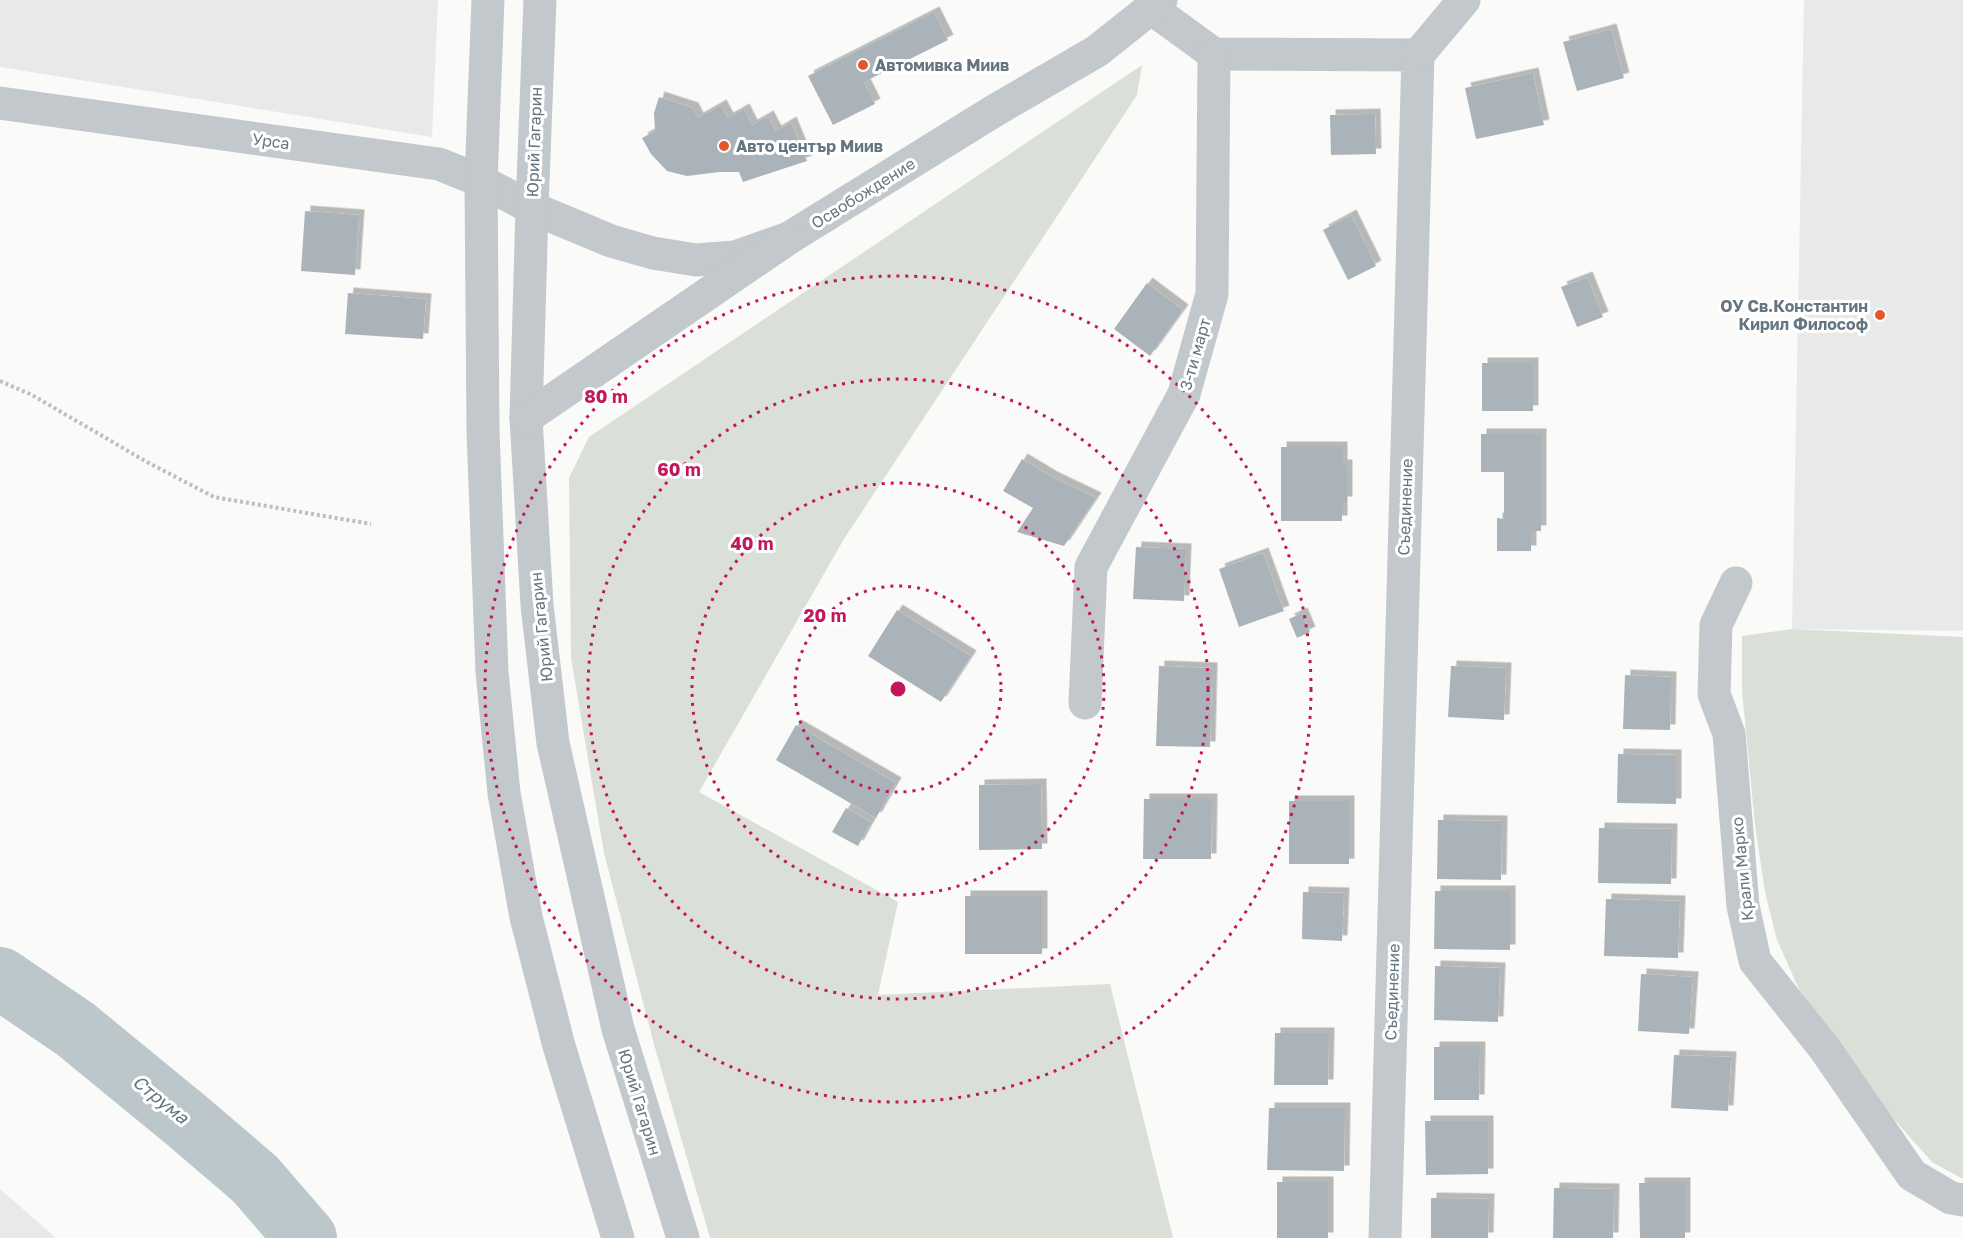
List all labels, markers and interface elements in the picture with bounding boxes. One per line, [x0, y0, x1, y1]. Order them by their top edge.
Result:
place label: Автомивка Миив [875, 55, 1009, 75]
marker: Автомивка Миив [856, 58, 870, 72]
street label: Юрий Гагарин [522, 86, 546, 198]
street label: Урса [251, 128, 291, 154]
place label: Авто център Миив [736, 136, 883, 156]
marker: Авто център Миив [717, 139, 731, 153]
street label: Освобождение [807, 153, 919, 233]
place label: ОУ Св.Константин Кирил Философ [1720, 296, 1868, 334]
marker: ОУ Св.Константин Кирил Философ [1873, 308, 1887, 322]
street label: 3-ти март [1175, 316, 1215, 392]
text: 80 m [584, 385, 628, 407]
text: 60 m [657, 458, 701, 480]
street label: Съединение [1393, 458, 1417, 556]
text: 40 m [730, 532, 774, 554]
street label: Юрий Гагарин [525, 571, 557, 683]
text: 20 m [804, 604, 846, 626]
centre of rings [888, 679, 908, 699]
street label: Крали Марко [1727, 816, 1757, 922]
street label: Съединение [1380, 943, 1404, 1041]
street label: Юрий Гагарин [614, 1046, 666, 1158]
water label: Струма [129, 1070, 194, 1129]

